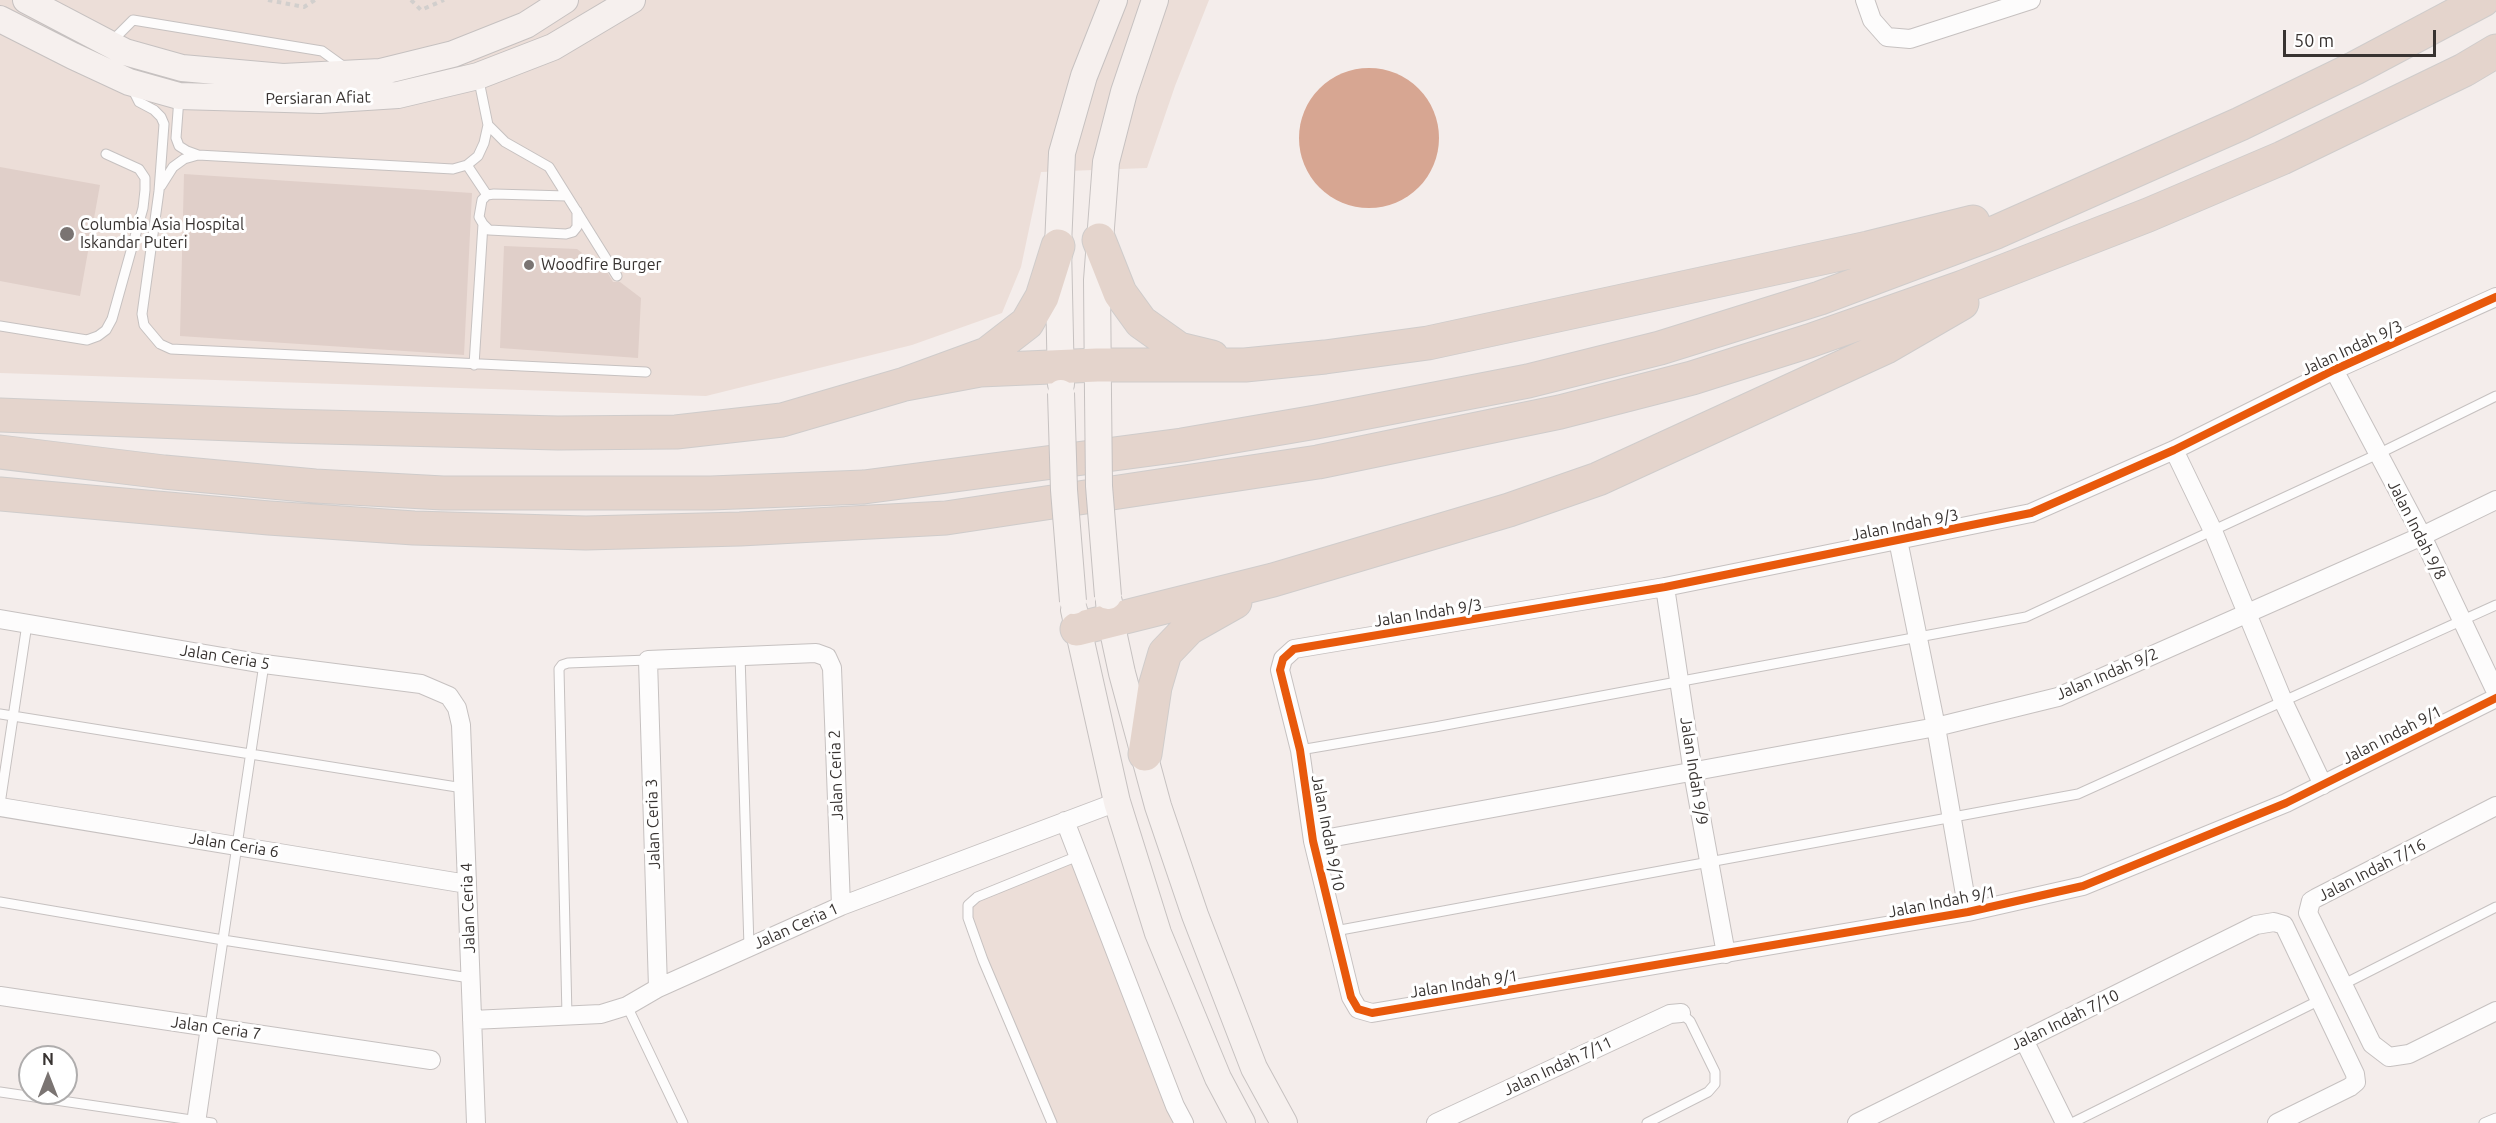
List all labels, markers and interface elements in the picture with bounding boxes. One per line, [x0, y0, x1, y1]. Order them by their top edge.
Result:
scale bar [2286, 18, 2439, 56]
text: 50 m [2294, 30, 2334, 50]
street label: Persiaran Afiat [265, 87, 371, 109]
place label: Columbia Asia Hospital Iskandar Puteri [80, 215, 244, 253]
marker: Columbia Asia Hospital Iskandar Puteri [58, 225, 76, 243]
place label: Woodfire Burger [541, 255, 662, 275]
marker: Woodfire Burger [522, 258, 536, 272]
street label: Jalan Indah 9/3 [2299, 316, 2405, 380]
street label: Jalan Indah 9/8 [2384, 477, 2450, 583]
street label: Jalan Indah 9/3 [1850, 505, 1960, 545]
street label: Jalan Indah 9/3 [1373, 595, 1483, 631]
street label: Jalan Ceria 5 [179, 640, 271, 674]
street label: Jalan Indah 9/2 [2053, 644, 2161, 704]
street label: Jalan Indah 9/1 [2339, 702, 2445, 768]
street label: Jalan Indah 9/9 [1676, 716, 1712, 826]
street label: Jalan Ceria 2 [825, 729, 847, 821]
street label: Jalan Indah 9/10 [1307, 773, 1349, 893]
street label: Jalan Ceria 3 [642, 778, 664, 870]
street label: Jalan Ceria 6 [188, 828, 280, 862]
street label: Jalan Indah 7/16 [2315, 835, 2429, 905]
street label: Jalan Ceria 4 [457, 862, 479, 954]
street label: Jalan Indah 9/1 [1887, 882, 1997, 922]
street label: Jalan Ceria 1 [751, 899, 841, 953]
street label: Jalan Indah 9/1 [1409, 966, 1519, 1002]
street label: Jalan Indah 7/10 [2008, 986, 2122, 1054]
street label: Jalan Ceria 7 [170, 1012, 262, 1044]
street label: Jalan Indah 7/11 [1501, 1032, 1615, 1100]
north arrow [18, 1045, 78, 1105]
text: N [42, 1050, 54, 1068]

